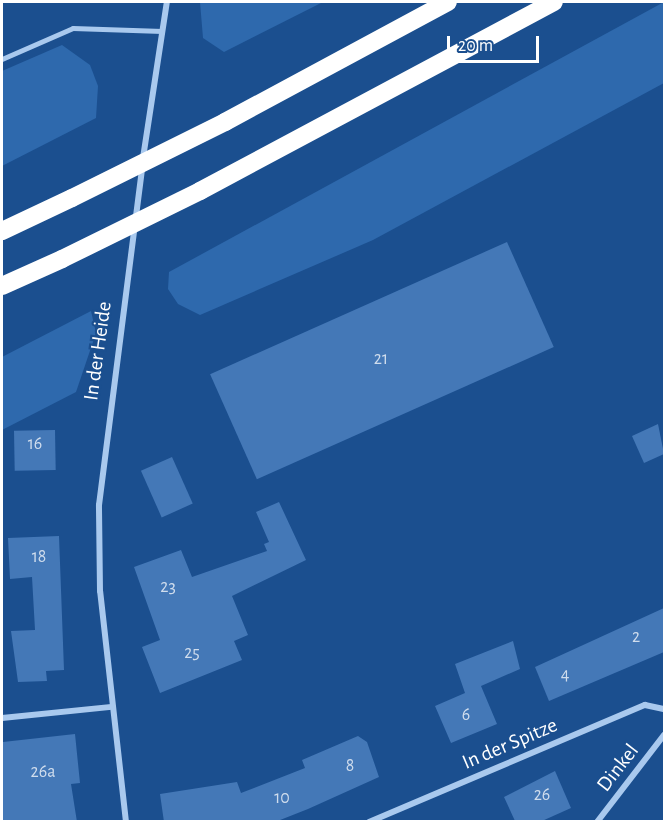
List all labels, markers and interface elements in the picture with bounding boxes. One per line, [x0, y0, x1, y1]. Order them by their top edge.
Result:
scale bar [450, 24, 542, 62]
text: 20 m [458, 37, 493, 55]
street label: In der Heide [79, 300, 117, 402]
house number: 21 [374, 348, 388, 370]
house number: 16 [28, 433, 42, 455]
house number: 18 [32, 546, 46, 568]
house number: 23 [160, 576, 176, 598]
house number: 2 [632, 626, 640, 648]
house number: 25 [184, 642, 200, 664]
house number: 4 [561, 664, 569, 686]
house number: 6 [462, 704, 470, 726]
street label: In der Spitze [459, 713, 561, 775]
street label: Dinkel [592, 739, 644, 797]
house number: 8 [346, 755, 354, 777]
house number: 26a [31, 761, 55, 783]
house number: 26 [534, 784, 550, 806]
house number: 10 [274, 787, 290, 809]

